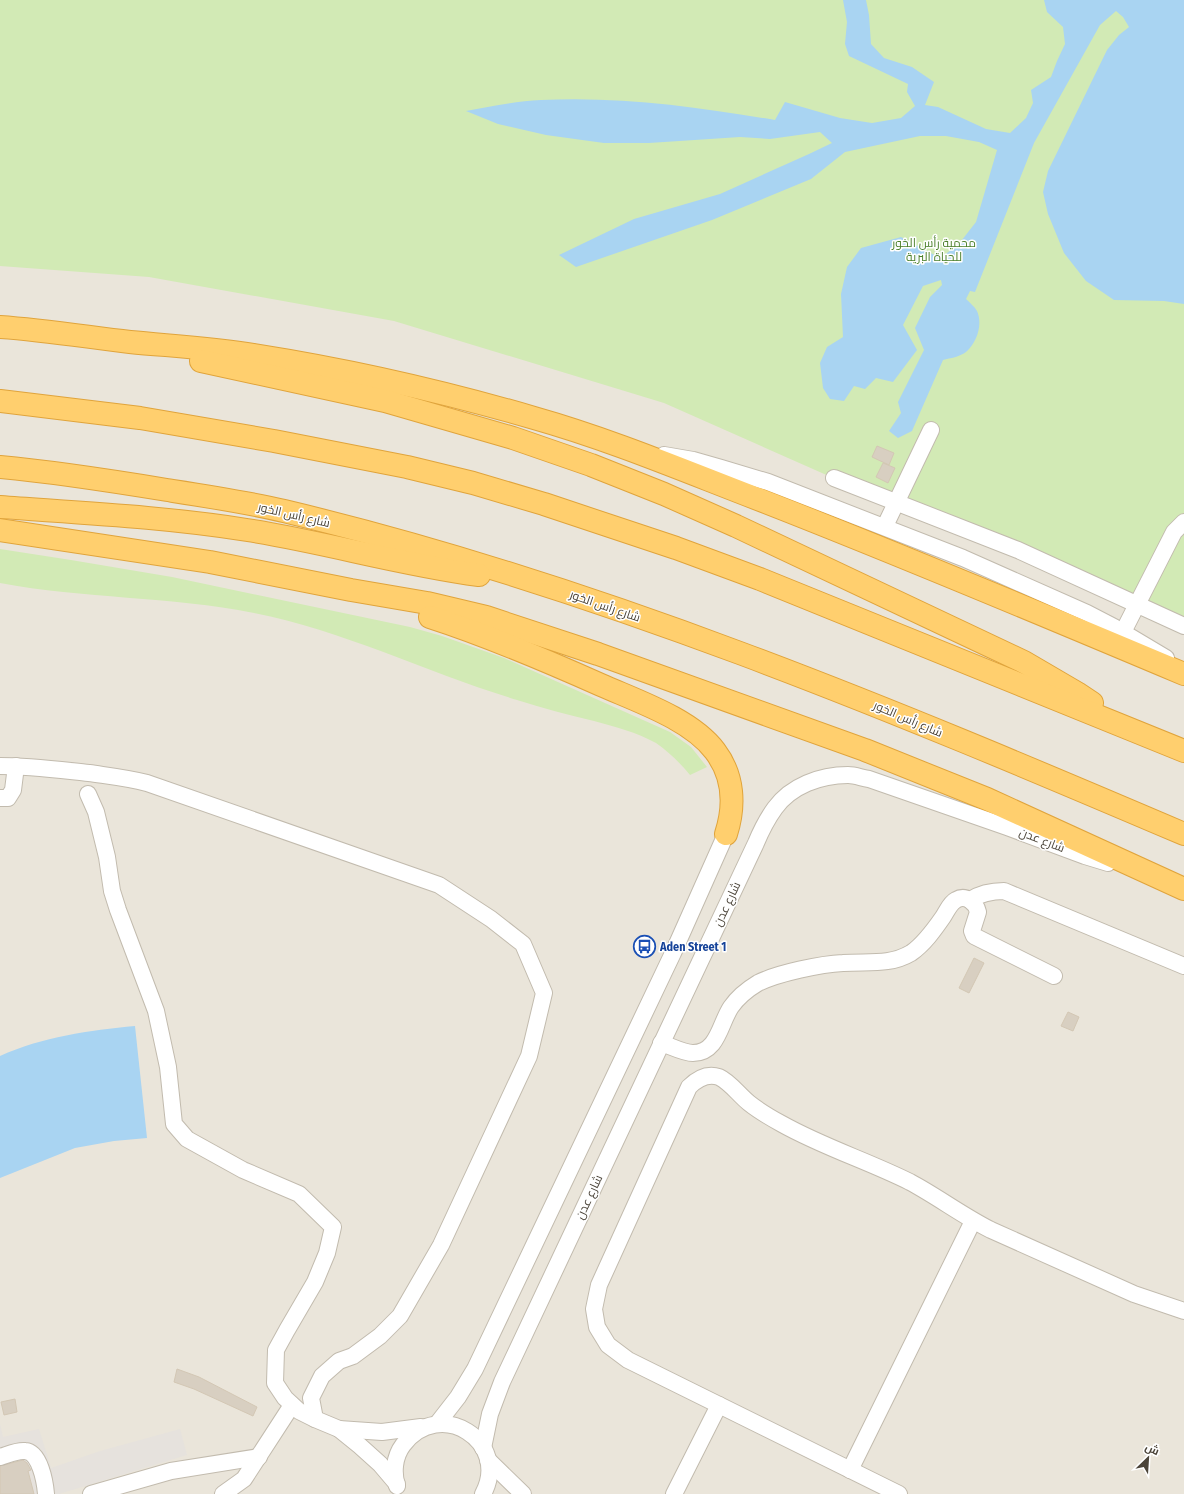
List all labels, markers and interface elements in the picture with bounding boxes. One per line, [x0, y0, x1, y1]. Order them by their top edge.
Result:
park label: محمية رأس الخور للحياة البرية [891, 235, 976, 264]
street label: شارع رأس الخور [255, 499, 332, 531]
street label: شارع رأس الخور [567, 586, 642, 626]
street label: شارع رأس الخور [870, 697, 945, 741]
street label: شارع عدن [1017, 825, 1067, 856]
street label: شارع عدن [711, 879, 744, 929]
bus stop icon: Aden Street 1 [632, 934, 658, 960]
place label: Aden Street 1 [659, 940, 726, 954]
street label: شارع عدن [573, 1172, 606, 1222]
north arrow [1128, 1438, 1168, 1478]
text: ش [1143, 1441, 1161, 1458]

